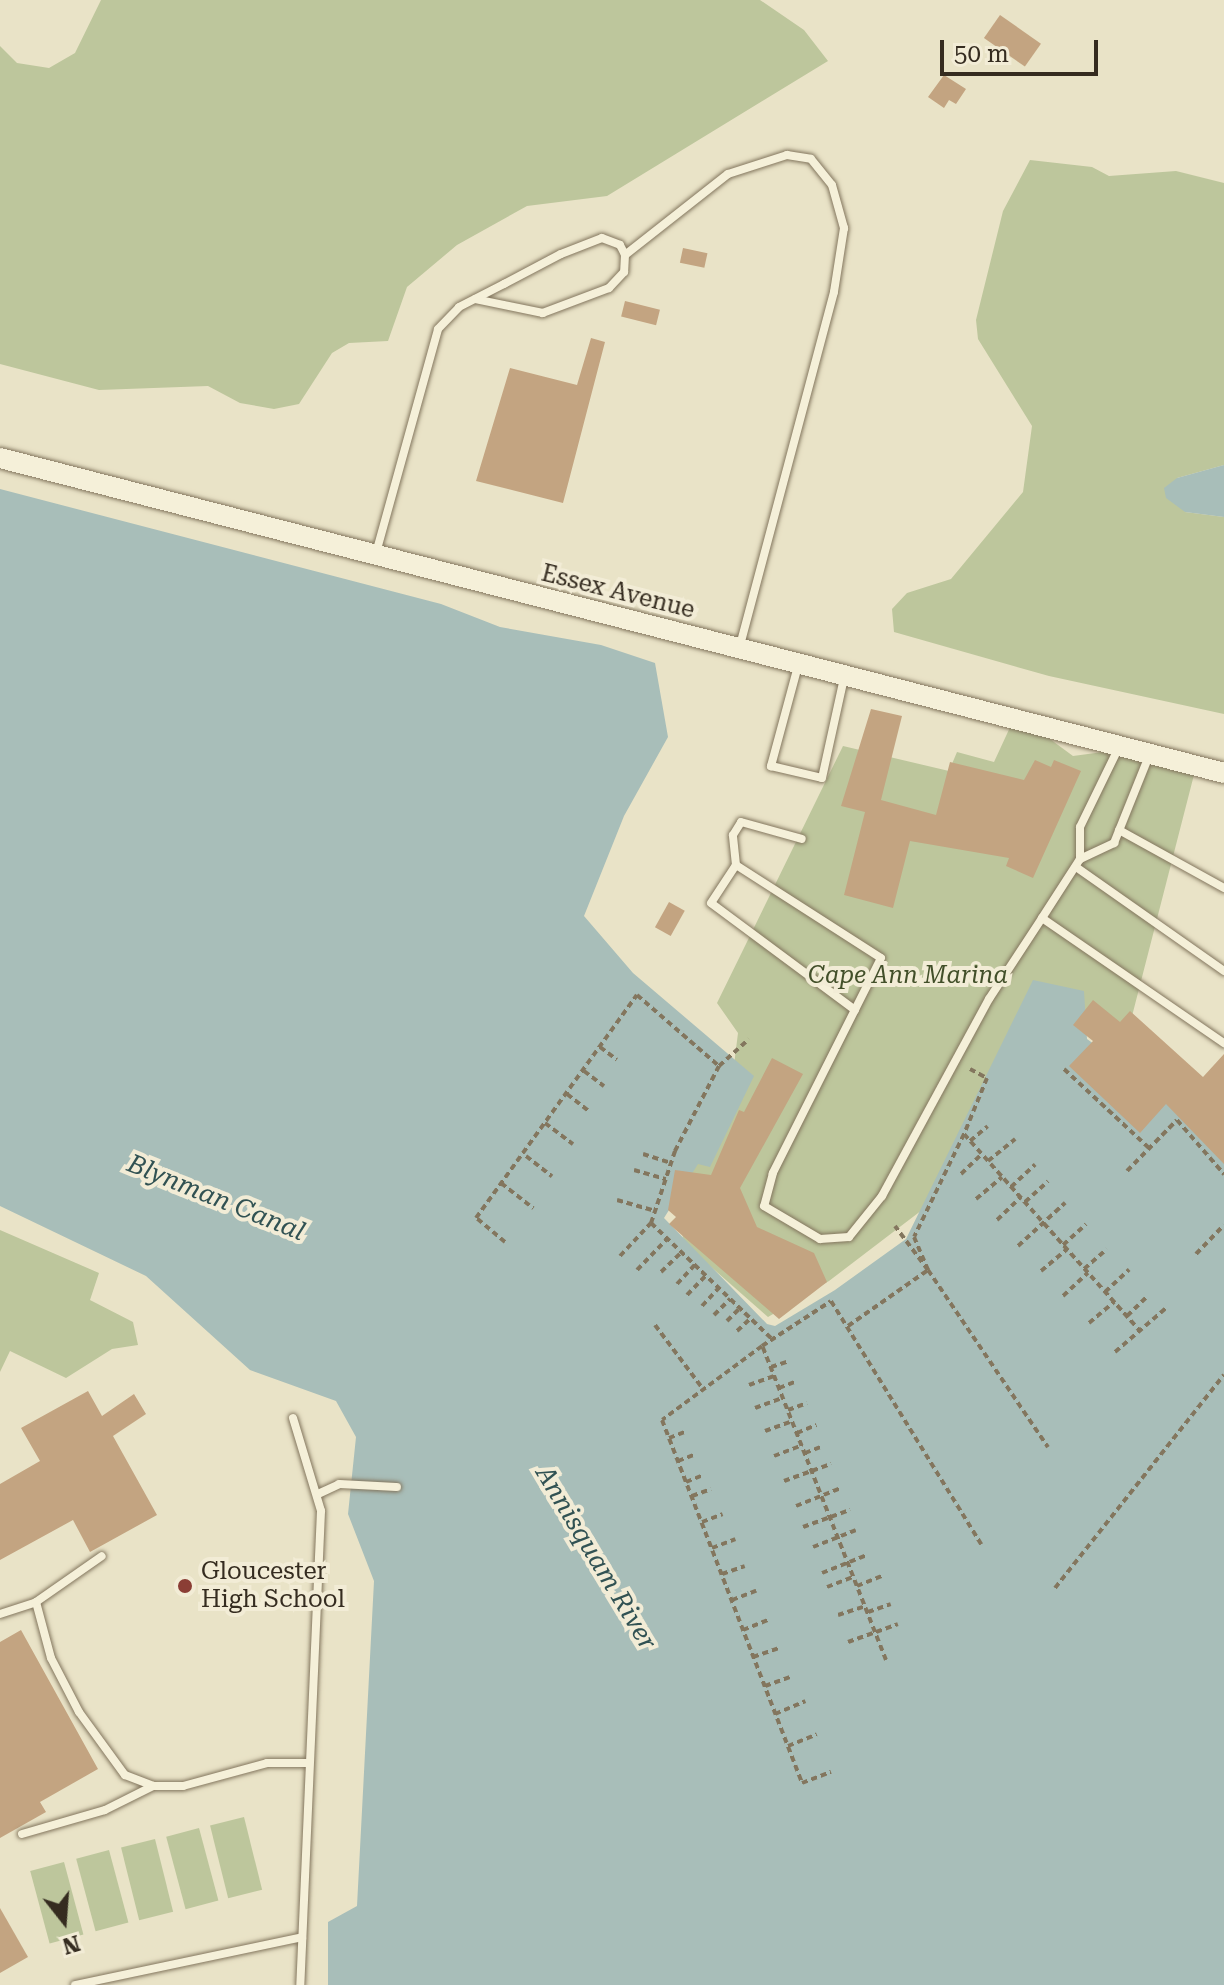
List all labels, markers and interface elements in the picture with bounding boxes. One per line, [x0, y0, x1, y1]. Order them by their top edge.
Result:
scale bar [944, 24, 1102, 74]
text: 50 m [954, 40, 1009, 68]
street label: Essex Avenue [538, 559, 698, 625]
park label: Cape Ann Marina [808, 962, 1008, 990]
water label: Blynman Canal [123, 1148, 309, 1248]
water label: Annisquam River [529, 1460, 663, 1656]
place label: Gloucester High School [201, 1558, 345, 1614]
marker: Gloucester High School [176, 1577, 194, 1595]
north arrow [24, 1881, 104, 1961]
text: N [59, 1930, 83, 1959]

